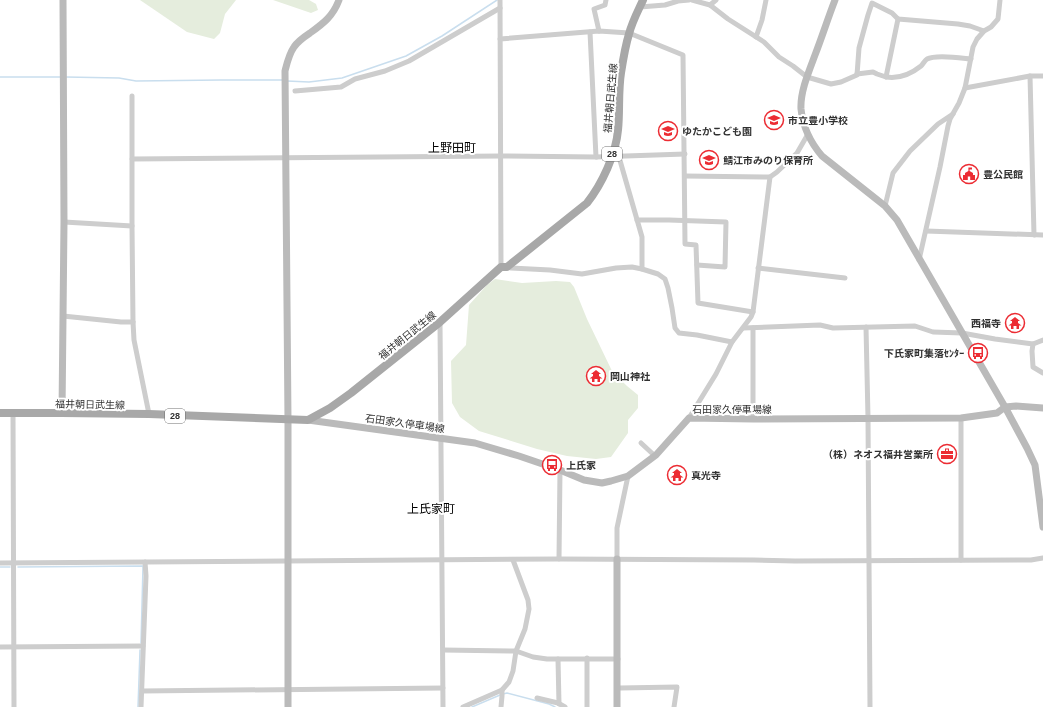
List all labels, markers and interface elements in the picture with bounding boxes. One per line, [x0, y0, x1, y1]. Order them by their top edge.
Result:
street label: 福井朝日武生線 [602, 63, 619, 133]
school or university icon: 市立豊小学校 [763, 109, 785, 131]
place label: 市立豊小学校 [788, 115, 848, 126]
school or university icon: ゆたかこども園 [657, 120, 679, 142]
place label: ゆたかこども園 [682, 126, 752, 137]
district label: 上野田町 [428, 141, 476, 155]
road number: 28 [602, 147, 622, 161]
school or university icon: 鯖江市みのり保育所 [698, 149, 720, 171]
place label: 鯖江市みのり保育所 [723, 155, 813, 166]
public building icon: 豊公民館 [958, 163, 980, 185]
place label: 豊公民館 [983, 169, 1023, 180]
street label: 福井朝日武生線 [377, 309, 438, 362]
temple icon: 西福寺 [1004, 312, 1026, 334]
place label: 西福寺 [971, 318, 1001, 329]
bus stop icon: 下氏家町集落ｾﾝﾀｰ [967, 342, 989, 364]
place label: 下氏家町集落ｾﾝﾀｰ [884, 348, 964, 359]
temple icon: 岡山神社 [585, 365, 607, 387]
place label: 岡山神社 [610, 371, 651, 382]
street label: 福井朝日武生線 [55, 398, 125, 411]
street label: 石田家久停車場線 [692, 404, 772, 415]
road number: 28 [165, 409, 185, 423]
street label: 石田家久停車場線 [365, 412, 445, 435]
office icon: （株）ネオス福井営業所 [936, 443, 958, 465]
place label: （株）ネオス福井営業所 [823, 449, 933, 460]
bus stop icon: 上氏家 [541, 454, 563, 476]
place label: 上氏家 [566, 460, 596, 471]
temple icon: 真光寺 [666, 464, 688, 486]
place label: 真光寺 [691, 470, 721, 481]
district label: 上氏家町 [407, 502, 455, 516]

